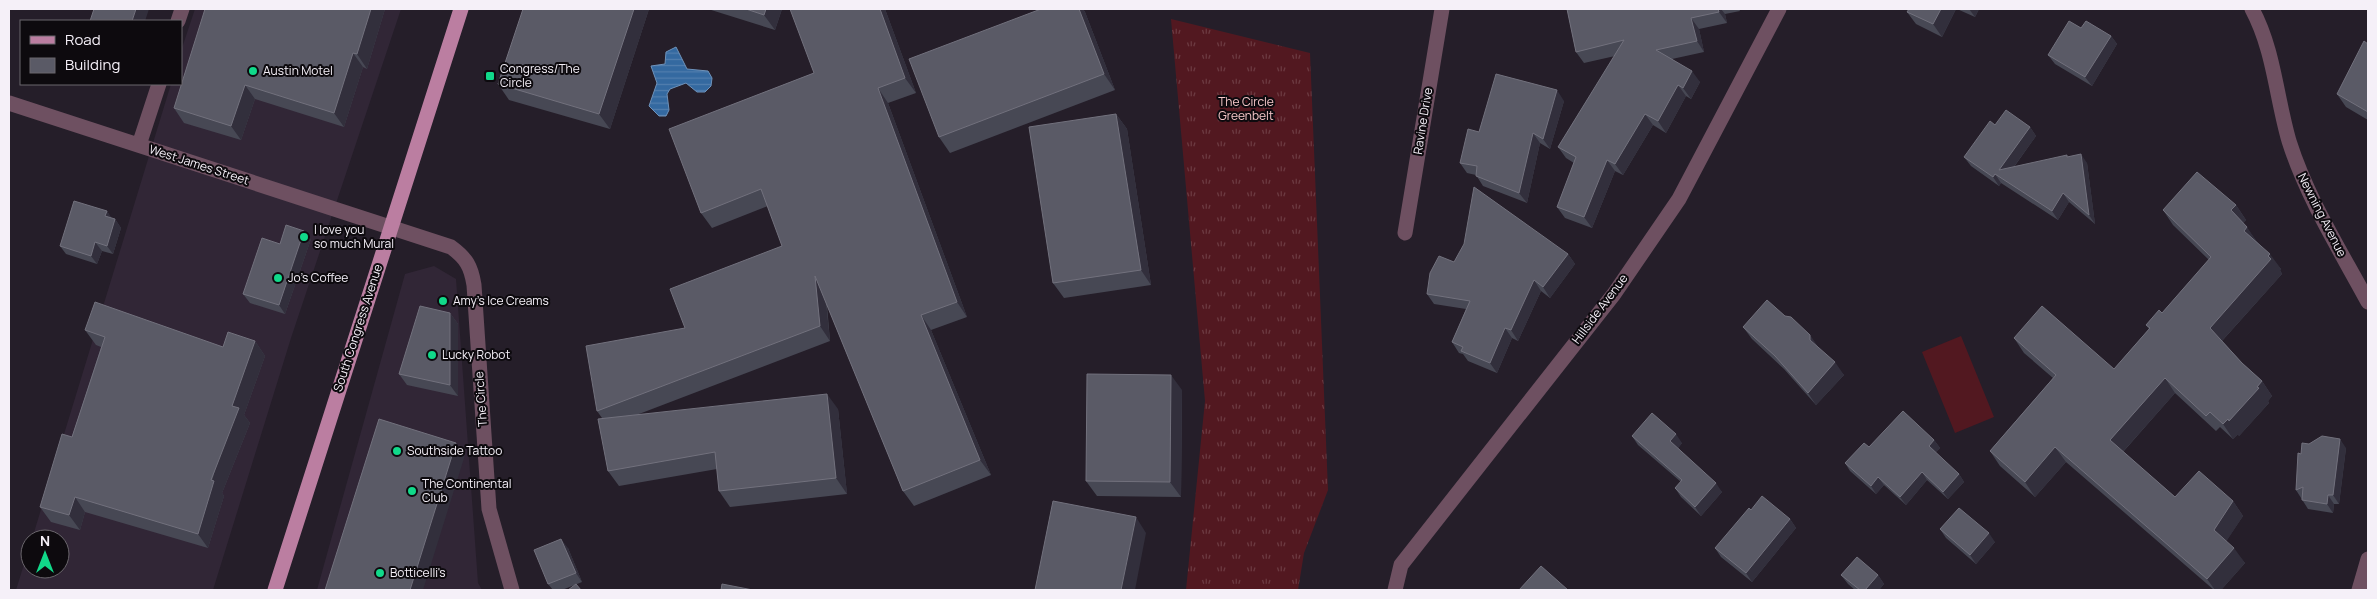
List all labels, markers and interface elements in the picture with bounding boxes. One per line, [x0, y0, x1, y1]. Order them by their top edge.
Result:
legend [20, 20, 182, 85]
text: Road [65, 29, 101, 50]
text: Building [65, 54, 120, 75]
place label: Congress/The Circle [500, 60, 580, 91]
place label: Austin Motel [263, 62, 333, 79]
marker: Austin Motel [247, 65, 259, 77]
marker: Congress/The Circle [484, 70, 496, 82]
street label: Ravine Drive [1409, 86, 1436, 156]
park label: The Circle Greenbelt [1218, 93, 1274, 124]
street label: West James Street [147, 140, 252, 189]
street label: Newning Avenue [2294, 170, 2351, 260]
place label: I love you so much Mural [314, 221, 394, 252]
marker: I love you so much Mural [298, 231, 310, 243]
street label: South Congress Avenue [329, 262, 386, 394]
place label: Jo's Coffee [288, 269, 348, 286]
street label: Hillside Avenue [1568, 270, 1631, 347]
marker: Jo's Coffee [272, 272, 284, 284]
place label: Amy's Ice Creams [453, 292, 549, 309]
marker: Amy's Ice Creams [437, 295, 449, 307]
place label: Lucky Robot [442, 346, 510, 363]
marker: Lucky Robot [426, 349, 438, 361]
street label: The Circle [470, 371, 491, 427]
place label: Southside Tattoo [407, 442, 502, 459]
marker: Southside Tattoo [391, 445, 403, 457]
place label: The Continental Club [422, 475, 511, 506]
marker: The Continental Club [406, 485, 418, 497]
north arrow [20, 529, 70, 579]
text: N [40, 531, 50, 550]
place label: Botticelli's [390, 564, 446, 581]
marker: Botticelli's [374, 567, 386, 579]

